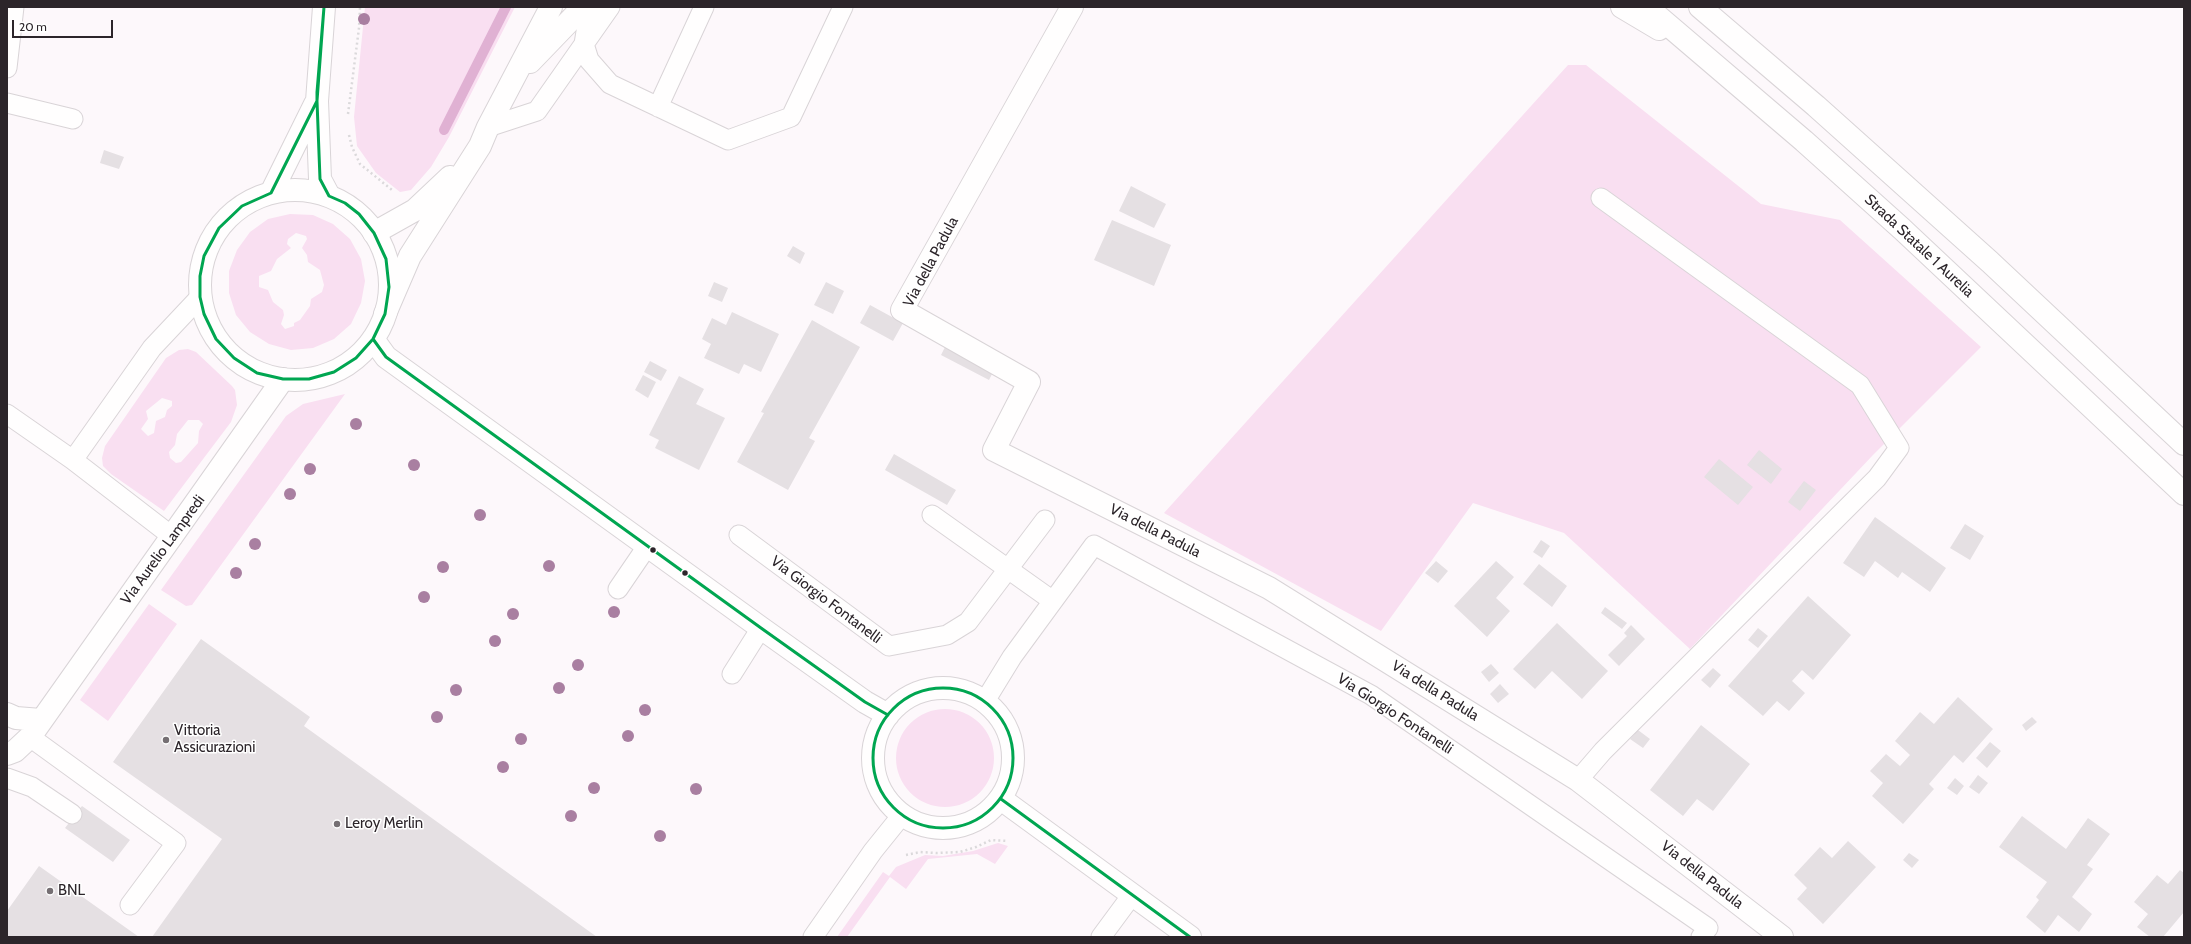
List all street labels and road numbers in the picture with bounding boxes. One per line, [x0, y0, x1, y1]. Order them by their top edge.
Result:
street label: Strada Statale 1 Aurelia [1861, 191, 1977, 301]
street label: Via della Padula [900, 214, 962, 310]
street label: Via Aurelio Lampredi [117, 492, 209, 608]
street label: Via della Padula [1106, 500, 1204, 562]
street label: Via Giorgio Fontanelli [767, 552, 885, 648]
street label: Via della Padula [1388, 657, 1482, 725]
street label: Via Giorgio Fontanelli [1334, 670, 1456, 758]
street label: Via della Padula [1657, 837, 1747, 913]

